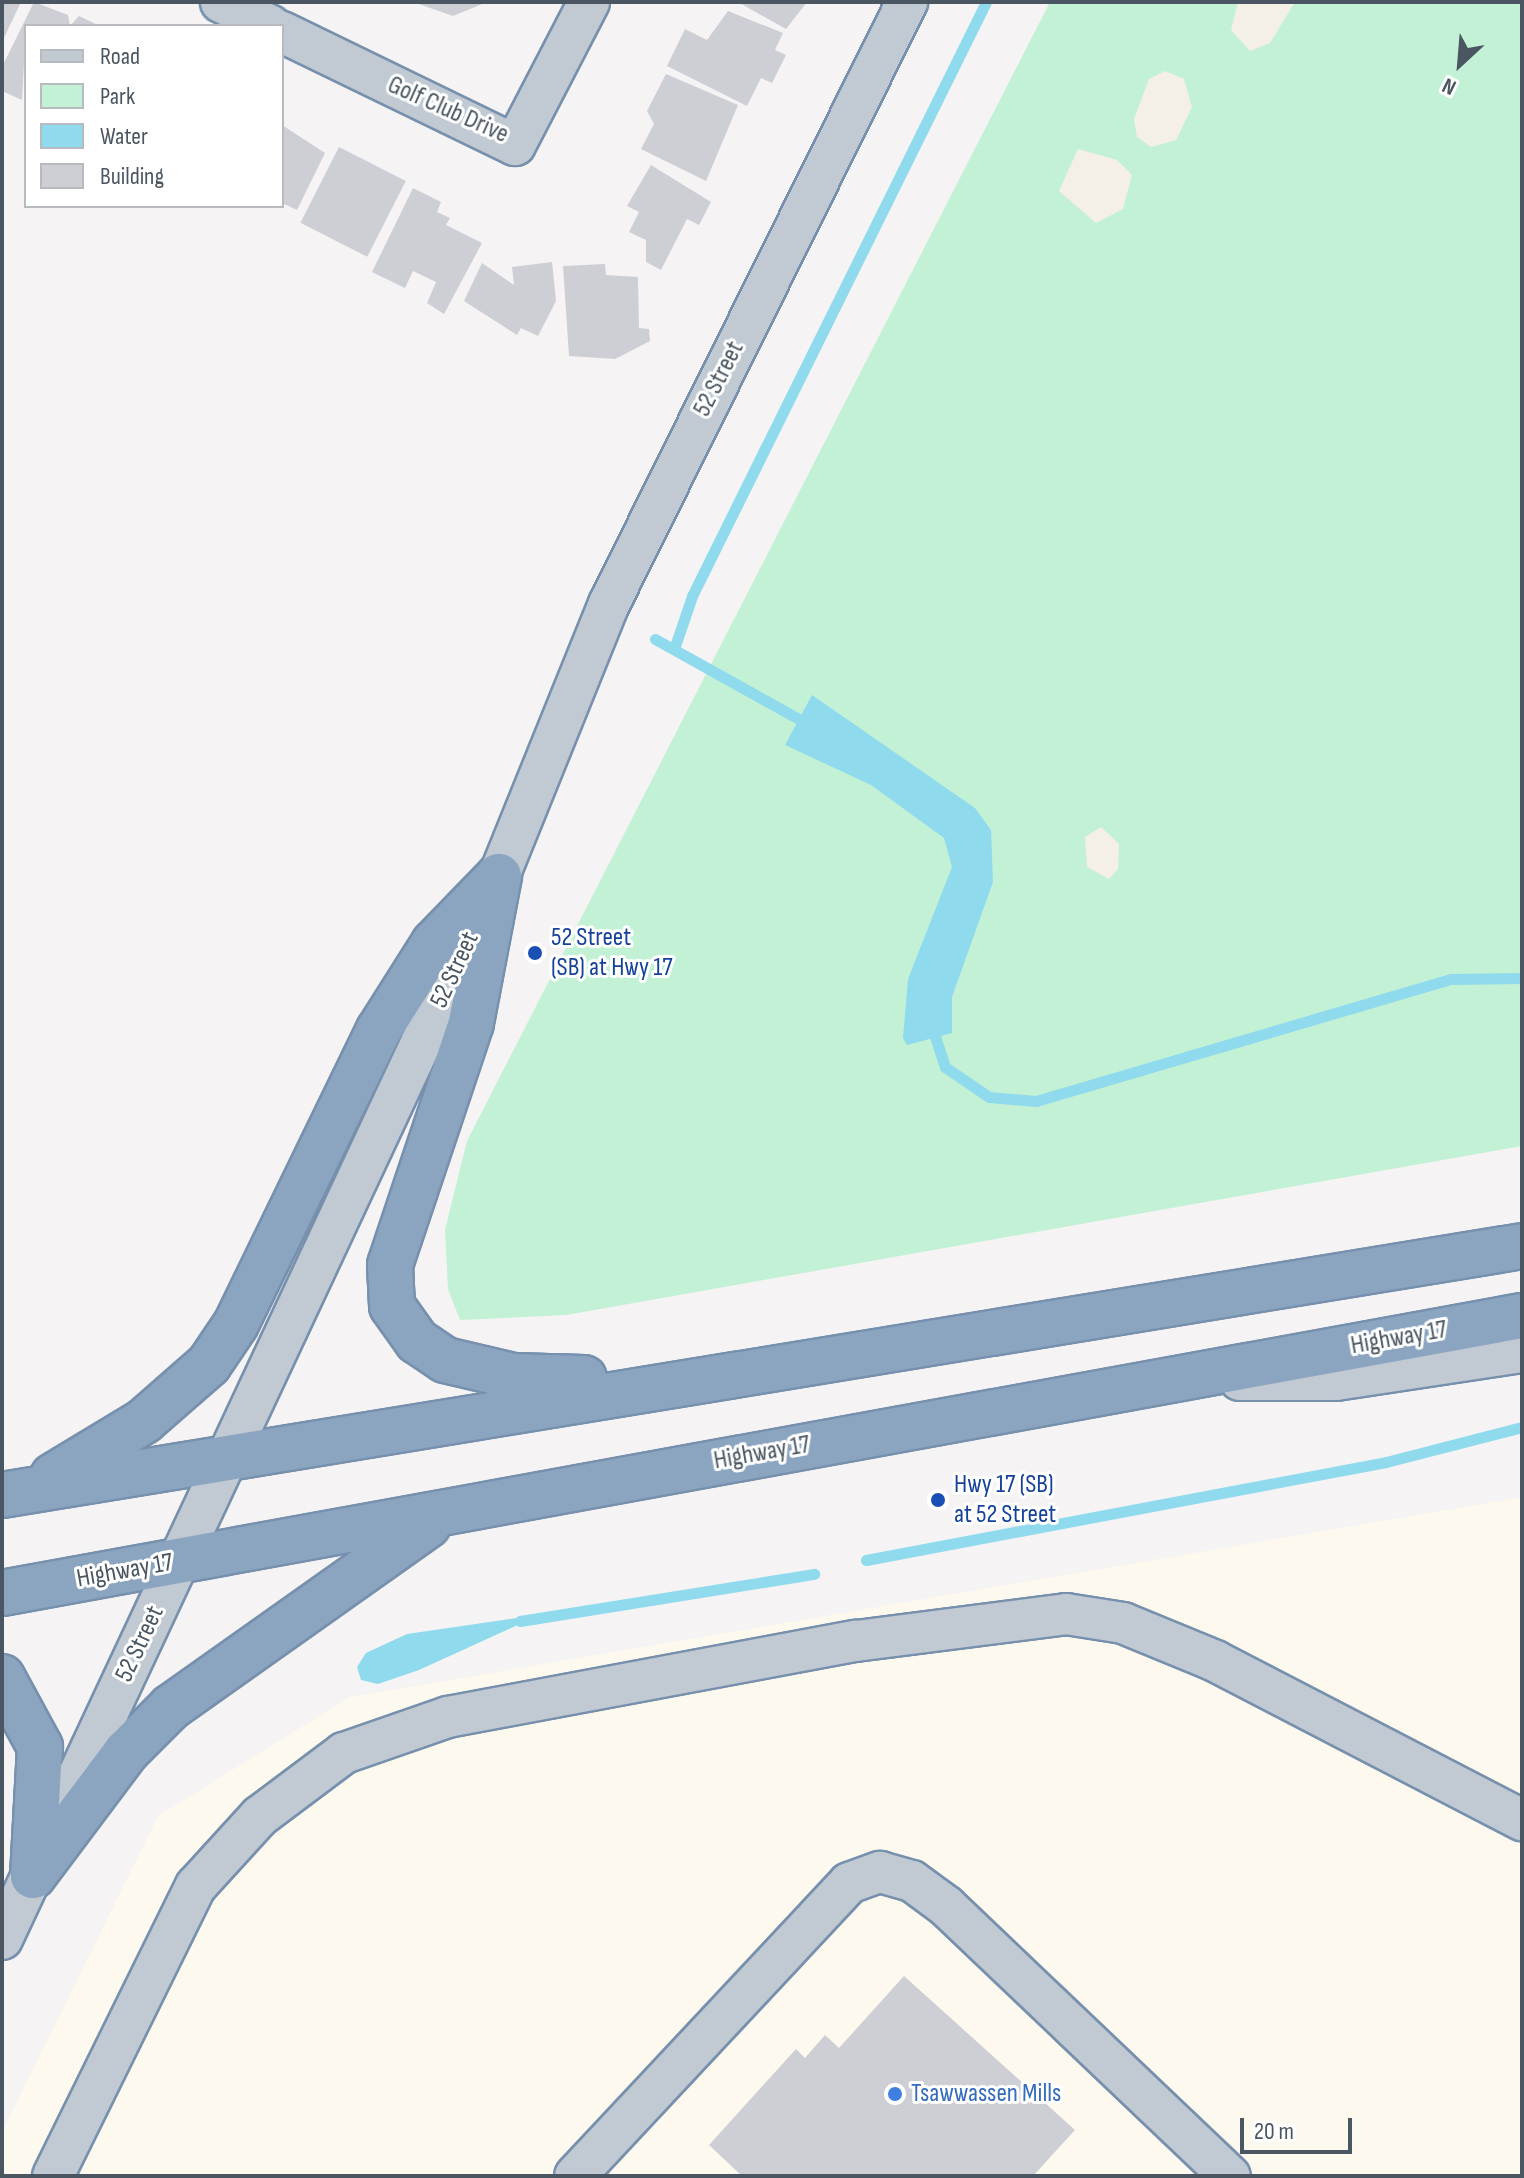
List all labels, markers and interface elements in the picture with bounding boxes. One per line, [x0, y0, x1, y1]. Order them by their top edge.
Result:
legend [24, 24, 284, 208]
north arrow [1420, 24, 1500, 104]
text: Road [100, 42, 140, 71]
street label: Golf Club Drive [383, 70, 513, 150]
text: N [1438, 71, 1460, 101]
text: Park [100, 82, 135, 111]
text: Water [100, 122, 148, 151]
text: Building [100, 162, 164, 191]
street label: 52 Street [687, 336, 751, 422]
place label: 52 Street (SB) at Hwy 17 [551, 922, 673, 984]
street label: 52 Street [424, 927, 486, 1013]
marker: 52 Street (SB) at Hwy 17 [526, 944, 544, 962]
street label: Highway 17 [1348, 1314, 1450, 1362]
street label: Highway 17 [711, 1429, 813, 1477]
place label: Hwy 17 (SB) at 52 Street [954, 1469, 1056, 1530]
marker: Hwy 17 (SB) at 52 Street [929, 1491, 947, 1509]
street label: Highway 17 [74, 1547, 176, 1595]
street label: 52 Street [109, 1601, 171, 1687]
place label: Tsawwassen Mills [911, 2078, 1061, 2110]
marker: Tsawwassen Mills [886, 2085, 904, 2103]
scale bar [1244, 2102, 1356, 2152]
text: 20 m [1254, 2117, 1294, 2146]

